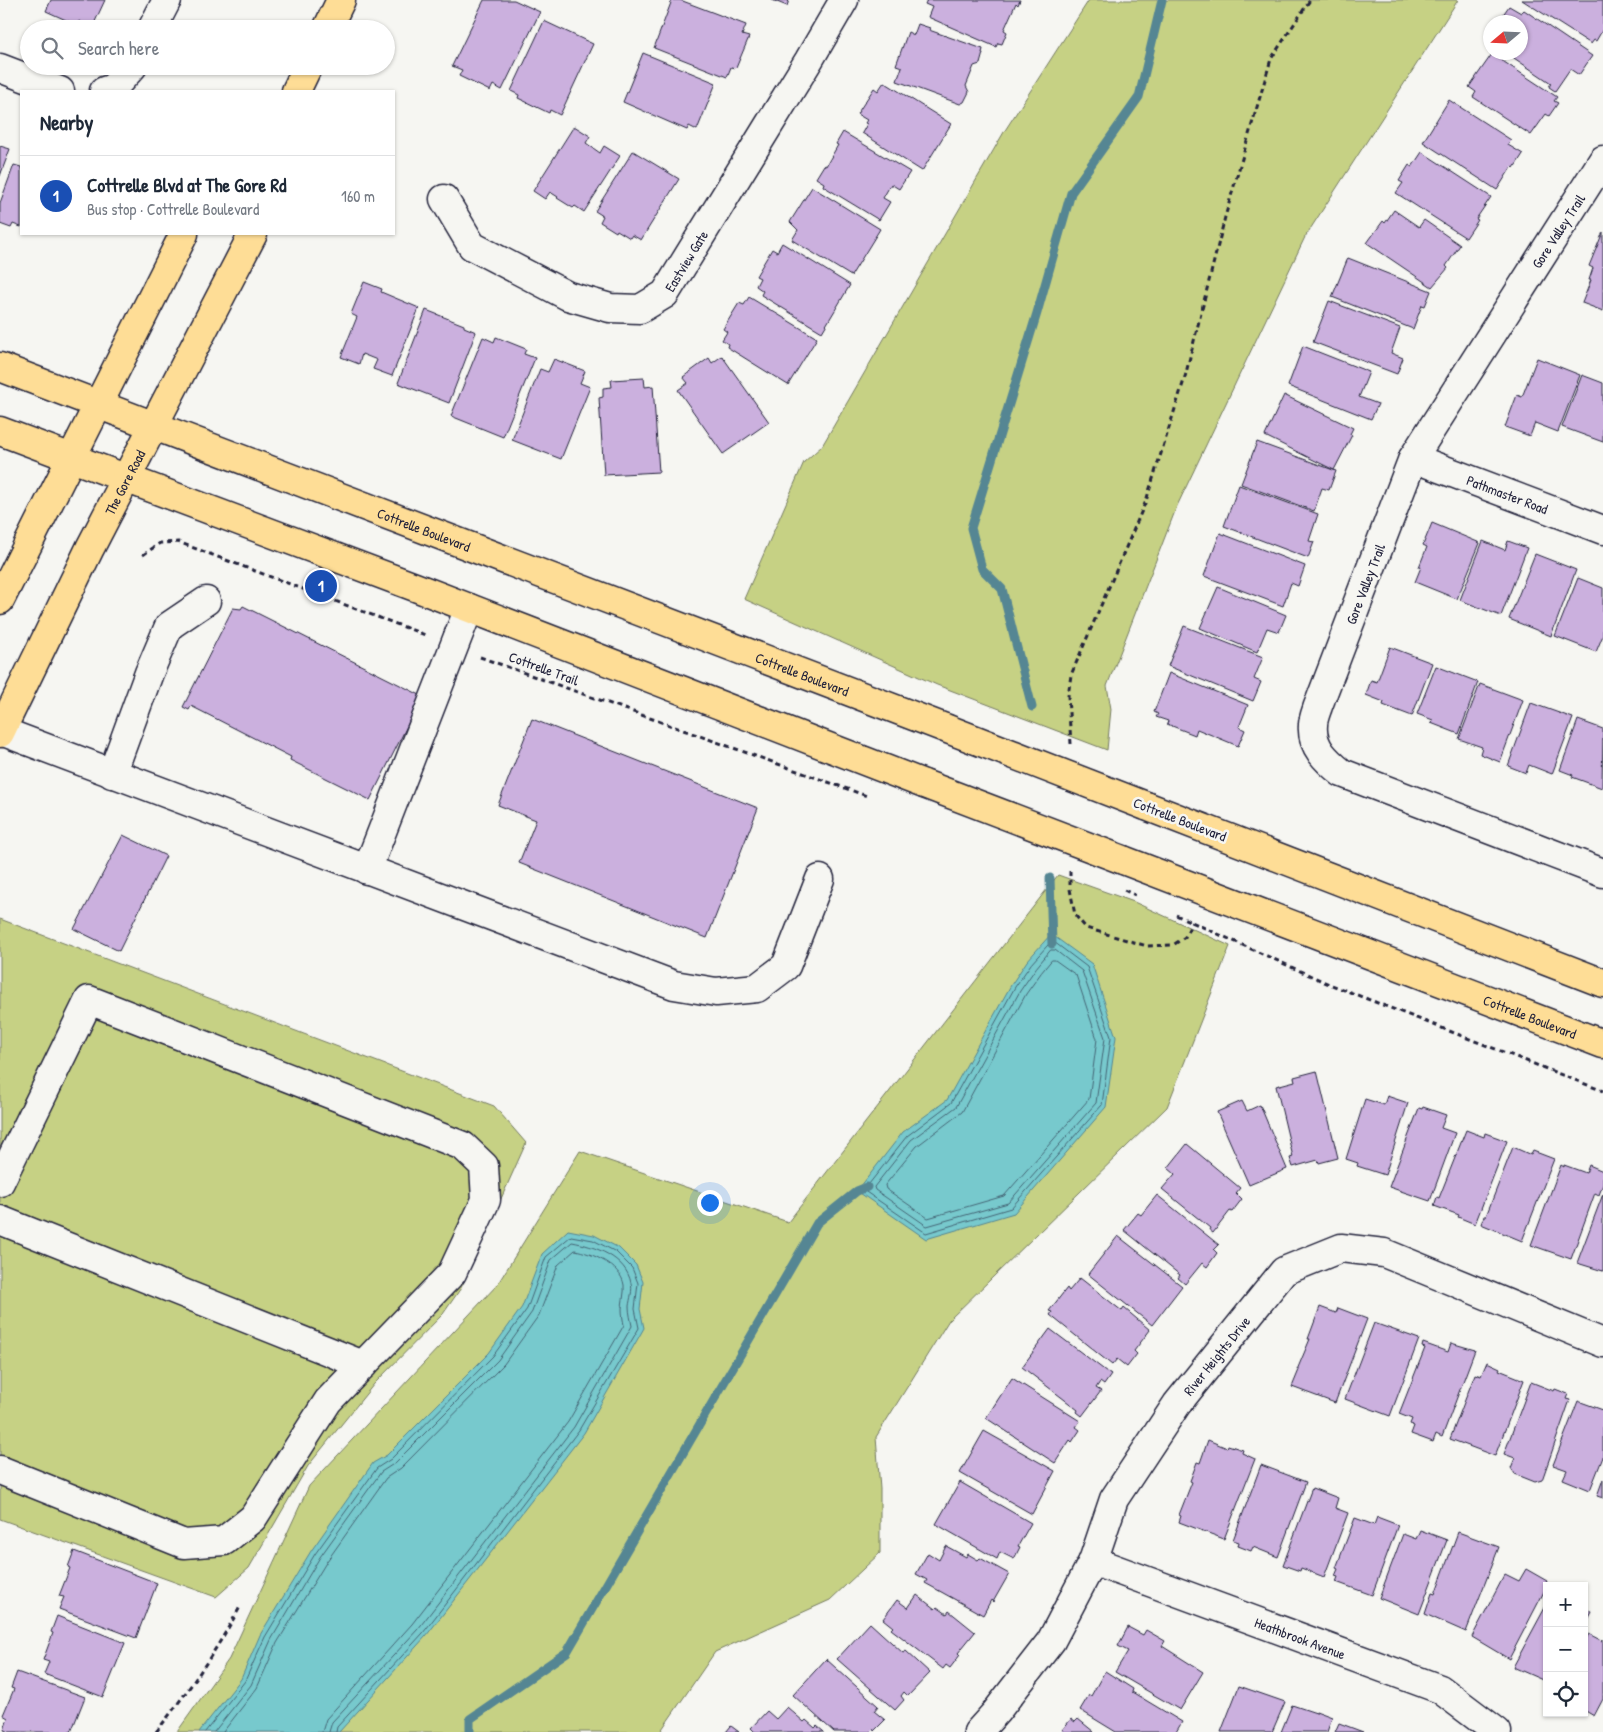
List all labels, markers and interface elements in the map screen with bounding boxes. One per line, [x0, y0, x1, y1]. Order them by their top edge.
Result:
north arrow [1483, 15, 1528, 60]
search box [20, 20, 395, 75]
icon: search [38, 34, 66, 62]
text: Search here [78, 35, 159, 61]
text: Nearby [40, 108, 93, 137]
text: Cottrelle Blvd at The Gore Rd [87, 172, 286, 198]
text: 1 [53, 185, 59, 207]
text: 160 m [341, 185, 375, 207]
street label: Gore Valley Trail [1527, 190, 1590, 272]
text: Bus stop · Cottrelle Boulevard [87, 198, 259, 220]
street label: Eastview Gate [659, 226, 712, 295]
street label: The Gore Road [99, 446, 149, 518]
street label: Pathmaster Road [1464, 470, 1551, 518]
street label: Cottrelle Boulevard [375, 503, 474, 556]
street label: Gore Valley Trail [1341, 541, 1390, 627]
pin: 1 [305, 567, 337, 605]
street label: Cottrelle Trail [506, 647, 582, 690]
street label: Cottrelle Boulevard [753, 647, 852, 700]
street label: Cottrelle Boulevard [1131, 793, 1230, 846]
street label: Cottrelle Boulevard [1481, 990, 1580, 1043]
your location [697, 1190, 723, 1216]
street label: River Heights Drive [1179, 1311, 1254, 1399]
map controls [1543, 1582, 1588, 1717]
button: + [1543, 1582, 1588, 1627]
street label: Heathbrook Avenue [1252, 1612, 1349, 1663]
button: − [1543, 1627, 1588, 1672]
button: locate [1543, 1672, 1588, 1717]

